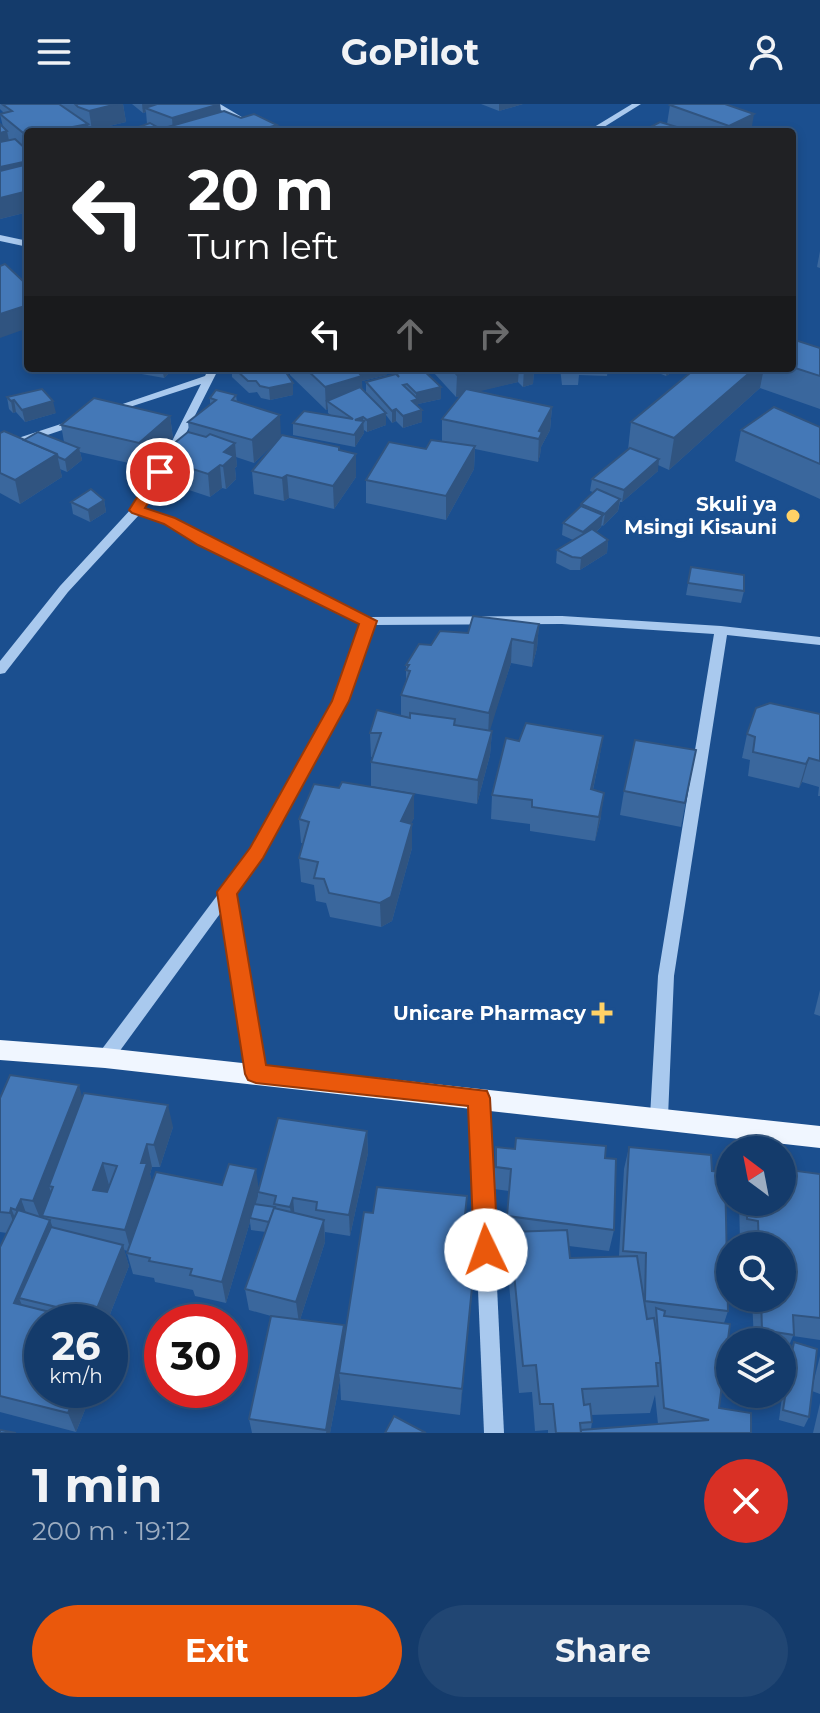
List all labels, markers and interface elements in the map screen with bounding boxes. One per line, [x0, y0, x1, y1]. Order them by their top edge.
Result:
icon: menu [32, 30, 76, 74]
text: GoPilot [341, 30, 479, 74]
icon: person [744, 30, 788, 74]
text: 20 m [188, 156, 334, 224]
icon: left [56, 160, 160, 264]
text: Turn left [188, 224, 339, 268]
icon: left [304, 312, 348, 356]
icon: ahead [388, 312, 432, 356]
icon: right [472, 312, 516, 356]
pin [126, 438, 194, 506]
icon: arrive [138, 450, 182, 494]
place label: Skuli ya Msingi Kisauni [624, 492, 777, 539]
marker: Skuli ya Msingi Kisauni [784, 507, 802, 525]
place label: Unicare Pharmacy [393, 1001, 587, 1025]
marker: Unicare Pharmacy [593, 1004, 611, 1022]
north arrow [716, 1136, 796, 1216]
map controls [716, 1136, 796, 1408]
position arrow [444, 1208, 528, 1292]
button: search [716, 1232, 796, 1312]
speed limit sign: 30 [144, 1304, 248, 1408]
text: 26 [51, 1321, 101, 1370]
button: layers [716, 1328, 796, 1408]
text: km/h [49, 1364, 103, 1388]
text: 1 min [32, 1456, 162, 1514]
button: close [704, 1459, 788, 1543]
text: 200 m · 19:12 [32, 1515, 191, 1547]
button: Exit [32, 1605, 402, 1697]
button: Share [418, 1605, 788, 1697]

